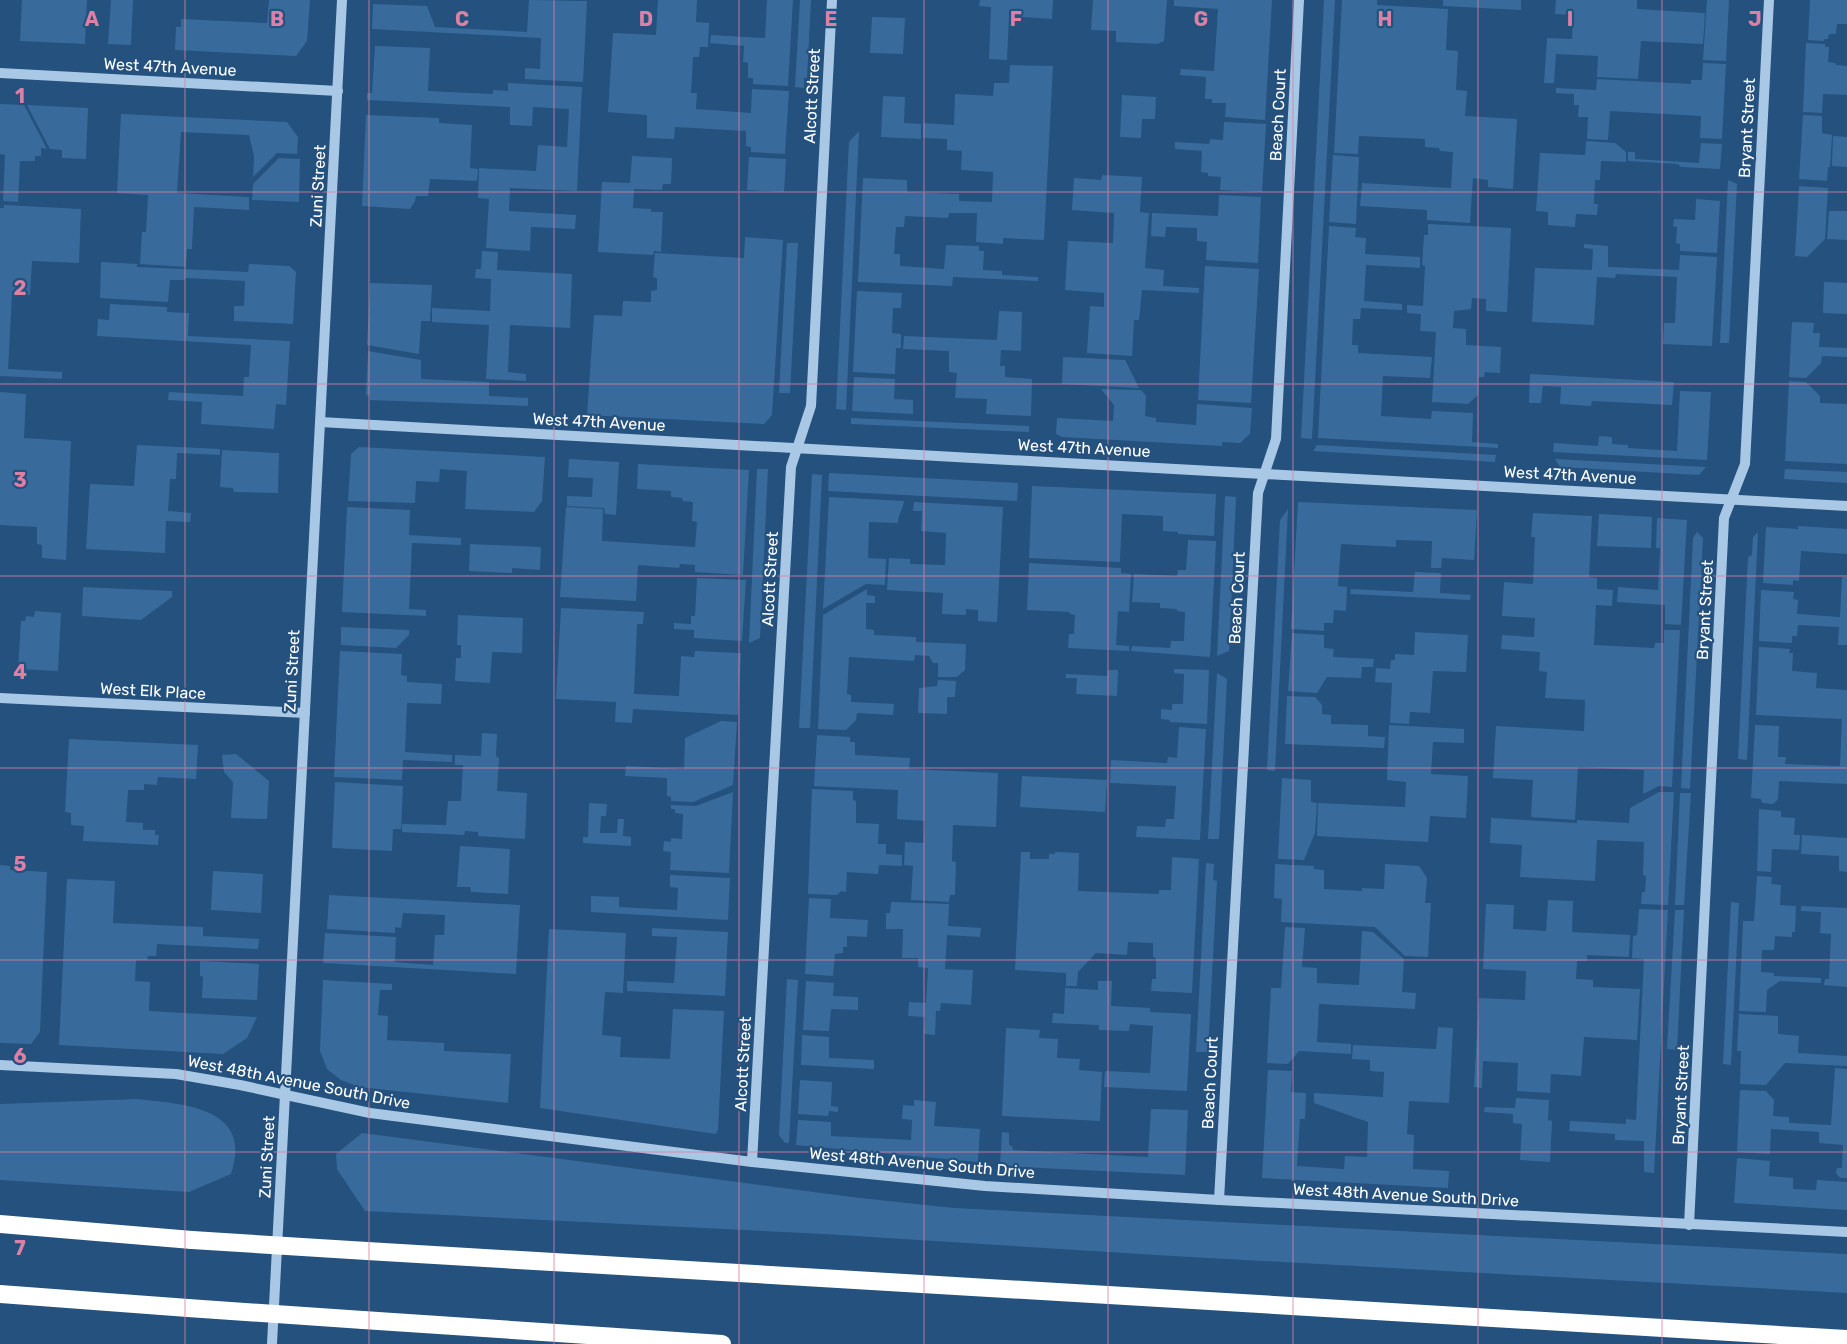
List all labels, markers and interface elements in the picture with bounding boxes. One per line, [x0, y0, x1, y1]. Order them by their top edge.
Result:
text: A [85, 7, 100, 31]
text: B [270, 7, 284, 31]
text: C [455, 7, 469, 31]
text: D [639, 7, 653, 31]
text: E [825, 7, 837, 31]
text: F [1010, 7, 1022, 31]
text: G [1194, 7, 1208, 31]
text: H [1378, 7, 1392, 31]
text: I [1567, 7, 1573, 31]
text: J [1748, 7, 1762, 31]
street label: Alcott Street [800, 48, 824, 144]
street label: West 47th Avenue [103, 54, 237, 80]
street label: Beach Court [1266, 68, 1290, 162]
street label: Bryant Street [1735, 78, 1759, 178]
text: 1 [15, 84, 25, 108]
street label: Zuni Street [306, 144, 330, 228]
text: 2 [14, 276, 27, 300]
street label: West 47th Avenue [532, 409, 666, 435]
street label: West 47th Avenue [1017, 435, 1151, 461]
street label: West 47th Avenue [1503, 462, 1637, 488]
text: 3 [13, 468, 27, 492]
street label: Alcott Street [758, 531, 782, 627]
street label: Beach Court [1225, 551, 1249, 645]
street label: Bryant Street [1693, 560, 1717, 660]
street label: Zuni Street [280, 629, 304, 713]
text: 4 [13, 660, 27, 684]
street label: West Elk Place [99, 679, 207, 703]
text: 5 [14, 852, 27, 876]
street label: Alcott Street [731, 1016, 755, 1112]
street label: Beach Court [1198, 1036, 1222, 1130]
text: 6 [13, 1044, 27, 1068]
street label: Bryant Street [1669, 1045, 1693, 1145]
street label: West 48th Avenue South Drive [186, 1051, 412, 1113]
street label: Zuni Street [255, 1115, 279, 1199]
street label: West 48th Avenue South Drive [808, 1144, 1036, 1182]
street label: West 48th Avenue South Drive [1292, 1180, 1520, 1210]
text: 7 [14, 1236, 26, 1260]

